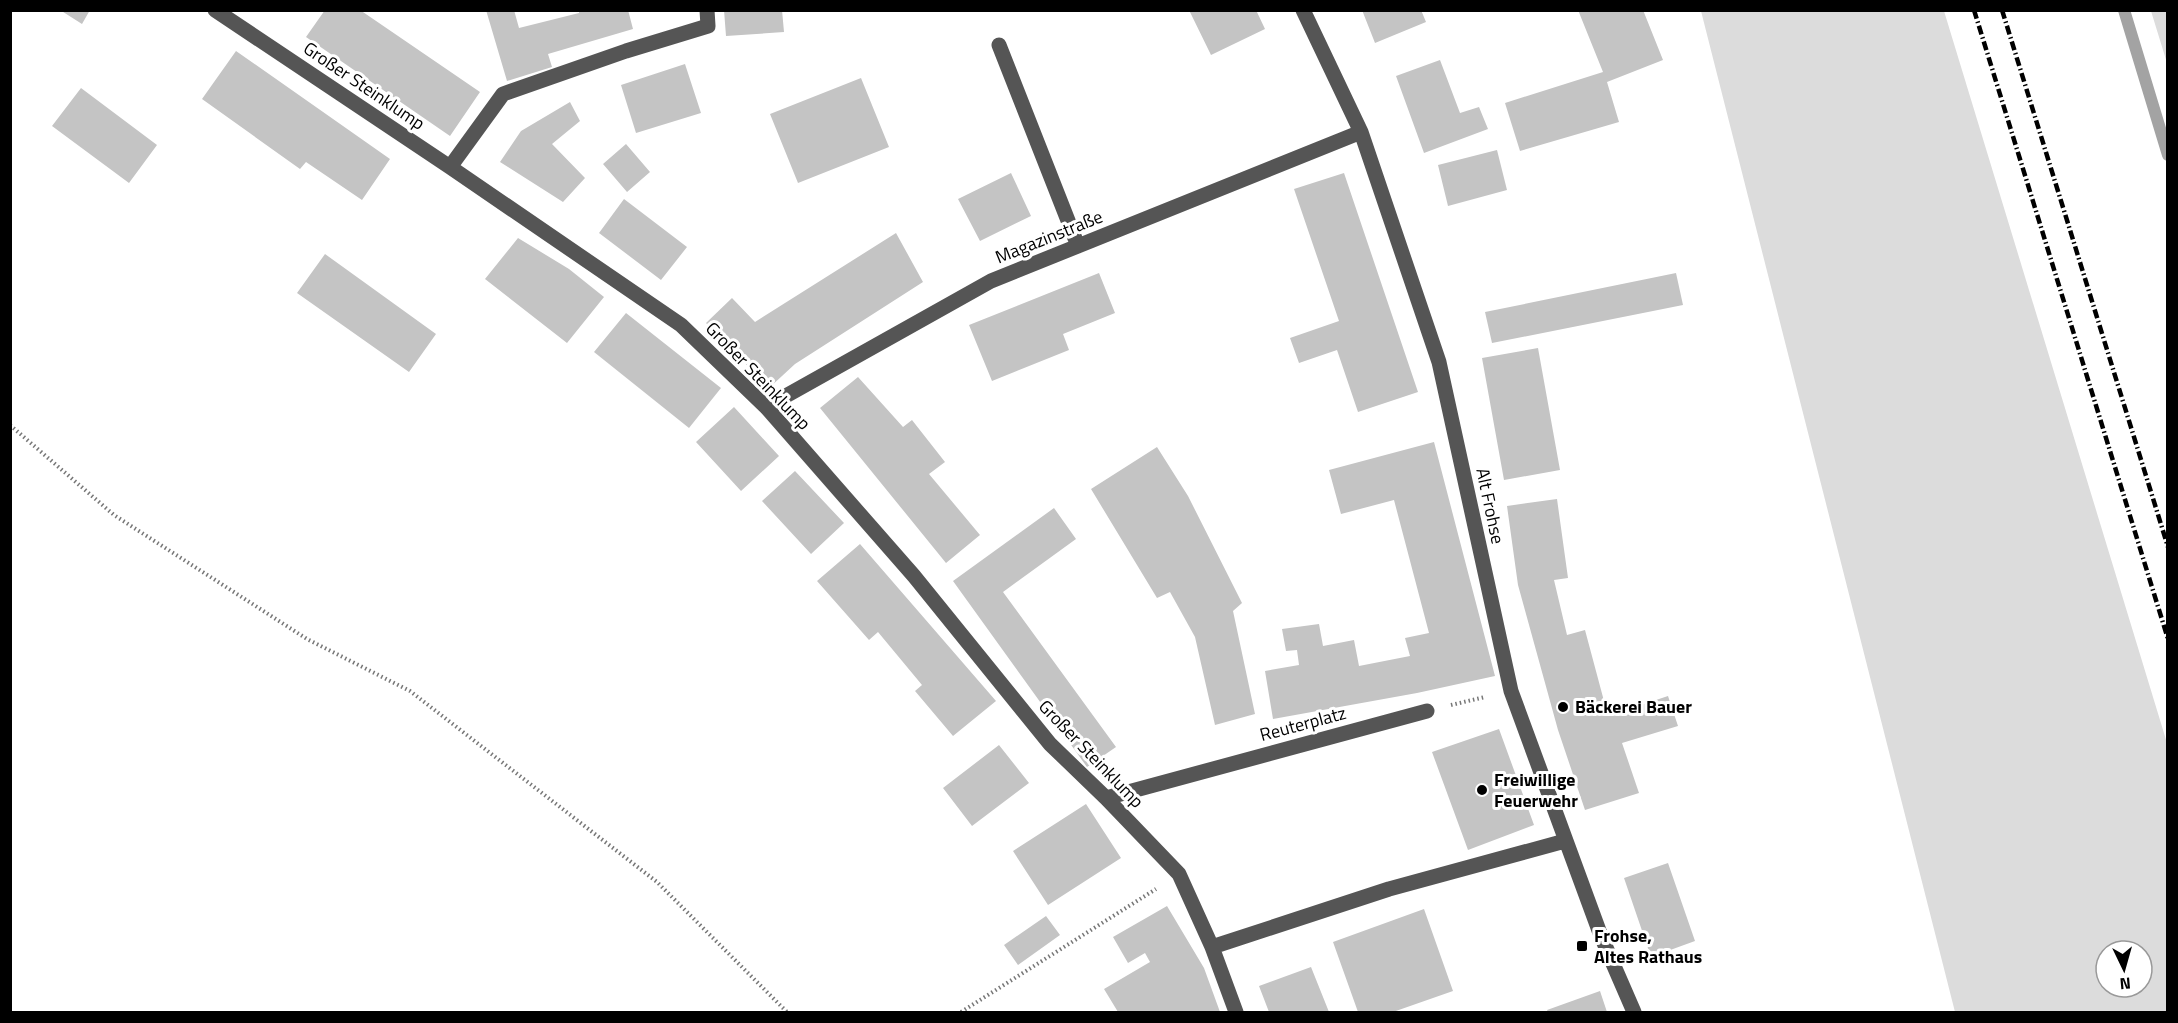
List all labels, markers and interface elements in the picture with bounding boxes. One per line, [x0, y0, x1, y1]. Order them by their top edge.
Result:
street label: Großer Steinklump [298, 35, 431, 136]
street label: Magazinstraße [991, 203, 1107, 270]
street label: Großer Steinklump [699, 315, 817, 436]
street label: Alt Frohse [1469, 465, 1512, 546]
street label: Großer Steinklump [1032, 693, 1150, 814]
place label: Bäckerei Bauer [1575, 693, 1692, 720]
street label: Reuterplatz [1257, 699, 1349, 748]
marker: Bäckerei Bauer [1556, 700, 1570, 714]
place label: Freiwillige Feuerwehr [1494, 766, 1578, 814]
marker: Freiwillige Feuerwehr [1475, 783, 1489, 797]
place label: Frohse, Altes Rathaus [1594, 922, 1702, 970]
marker: Frohse, Altes Rathaus [1575, 939, 1589, 953]
north arrow [2094, 939, 2154, 999]
text: N [2119, 972, 2132, 996]

